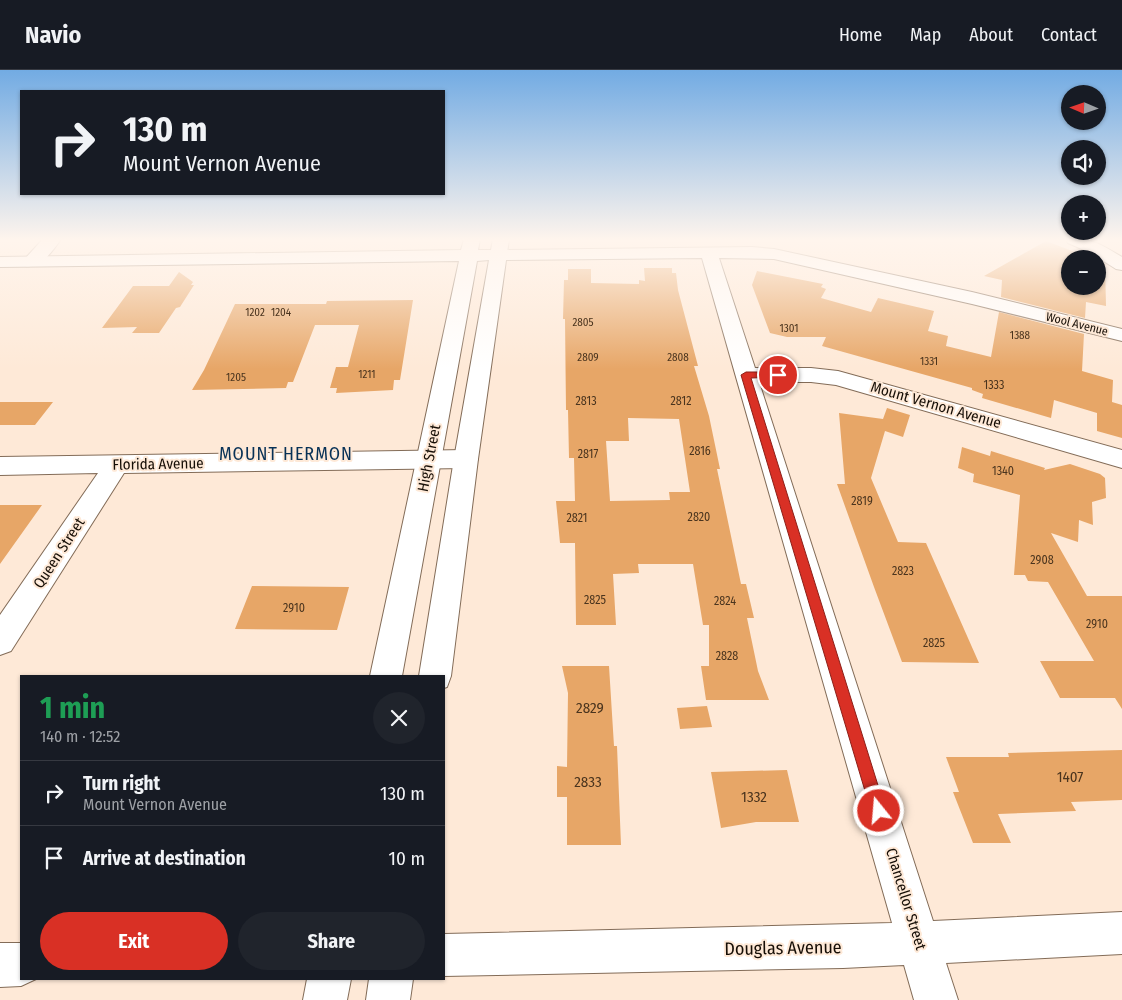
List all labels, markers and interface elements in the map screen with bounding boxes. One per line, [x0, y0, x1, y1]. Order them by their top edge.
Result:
text: Navio [25, 21, 81, 49]
text: Home [839, 24, 882, 46]
text: Map [910, 24, 941, 46]
text: About [969, 24, 1013, 46]
text: Contact [1041, 24, 1097, 46]
north arrow [1061, 85, 1106, 130]
map controls [1061, 85, 1106, 295]
text: 130 m [123, 108, 207, 150]
icon: right [40, 110, 105, 175]
button: sound [1061, 140, 1106, 185]
text: Mount Vernon Avenue [123, 150, 321, 177]
button: + [1061, 195, 1106, 240]
button: − [1061, 250, 1106, 295]
house number: 1202 [245, 306, 265, 319]
house number: 1204 [271, 306, 292, 319]
street label: Wool Avenue [1044, 310, 1110, 338]
house number: 2805 [572, 316, 594, 329]
house number: 1301 [780, 322, 799, 335]
house number: 1388 [1010, 329, 1031, 342]
house number: 2809 [577, 351, 599, 364]
house number: 2808 [667, 351, 689, 364]
pin [757, 354, 799, 396]
house number: 1331 [920, 355, 938, 368]
icon: arrive [764, 361, 792, 389]
house number: 1211 [358, 368, 376, 381]
house number: 1205 [226, 371, 246, 384]
street label: Mount Vernon Avenue [869, 378, 1003, 432]
house number: 1333 [984, 378, 1004, 392]
house number: 2813 [575, 394, 597, 408]
house number: 2812 [671, 394, 691, 408]
street label: High Street [414, 423, 444, 493]
district label: MOUNT HERMON [219, 443, 353, 465]
house number: 2816 [689, 444, 711, 458]
house number: 2817 [578, 447, 598, 461]
street label: Florida Avenue [112, 454, 204, 474]
house number: 1340 [992, 464, 1014, 478]
house number: 2819 [851, 494, 873, 508]
house number: 2820 [688, 510, 710, 524]
house number: 2821 [567, 511, 587, 525]
street label: Queen Street [30, 514, 88, 592]
house number: 2908 [1030, 553, 1054, 567]
house number: 2823 [892, 564, 914, 578]
house number: 2825 [584, 593, 606, 607]
house number: 2824 [714, 594, 736, 608]
house number: 2910 [283, 601, 305, 615]
house number: 2910 [1086, 617, 1108, 631]
house number: 2825 [923, 636, 945, 650]
house number: 2828 [716, 649, 738, 663]
text: 1 min [40, 690, 105, 726]
button: close [373, 692, 425, 744]
house number: 2829 [576, 699, 604, 717]
text: 140 m · 12:52 [40, 727, 120, 746]
house number: 1407 [1057, 768, 1083, 786]
text: Turn right [83, 772, 160, 795]
house number: 2833 [574, 773, 602, 791]
icon: right [40, 779, 68, 807]
text: 130 m [380, 782, 425, 805]
position arrow [852, 784, 904, 836]
house number: 1332 [741, 788, 767, 806]
text: Mount Vernon Avenue [83, 795, 227, 814]
icon: arrive [40, 844, 68, 872]
street label: Chancellor Street [882, 846, 930, 952]
text: Arrive at destination [83, 847, 246, 870]
text: 10 m [389, 847, 425, 870]
button: Exit [40, 912, 228, 970]
button: Share [238, 912, 425, 970]
street label: Douglas Avenue [724, 936, 842, 960]

